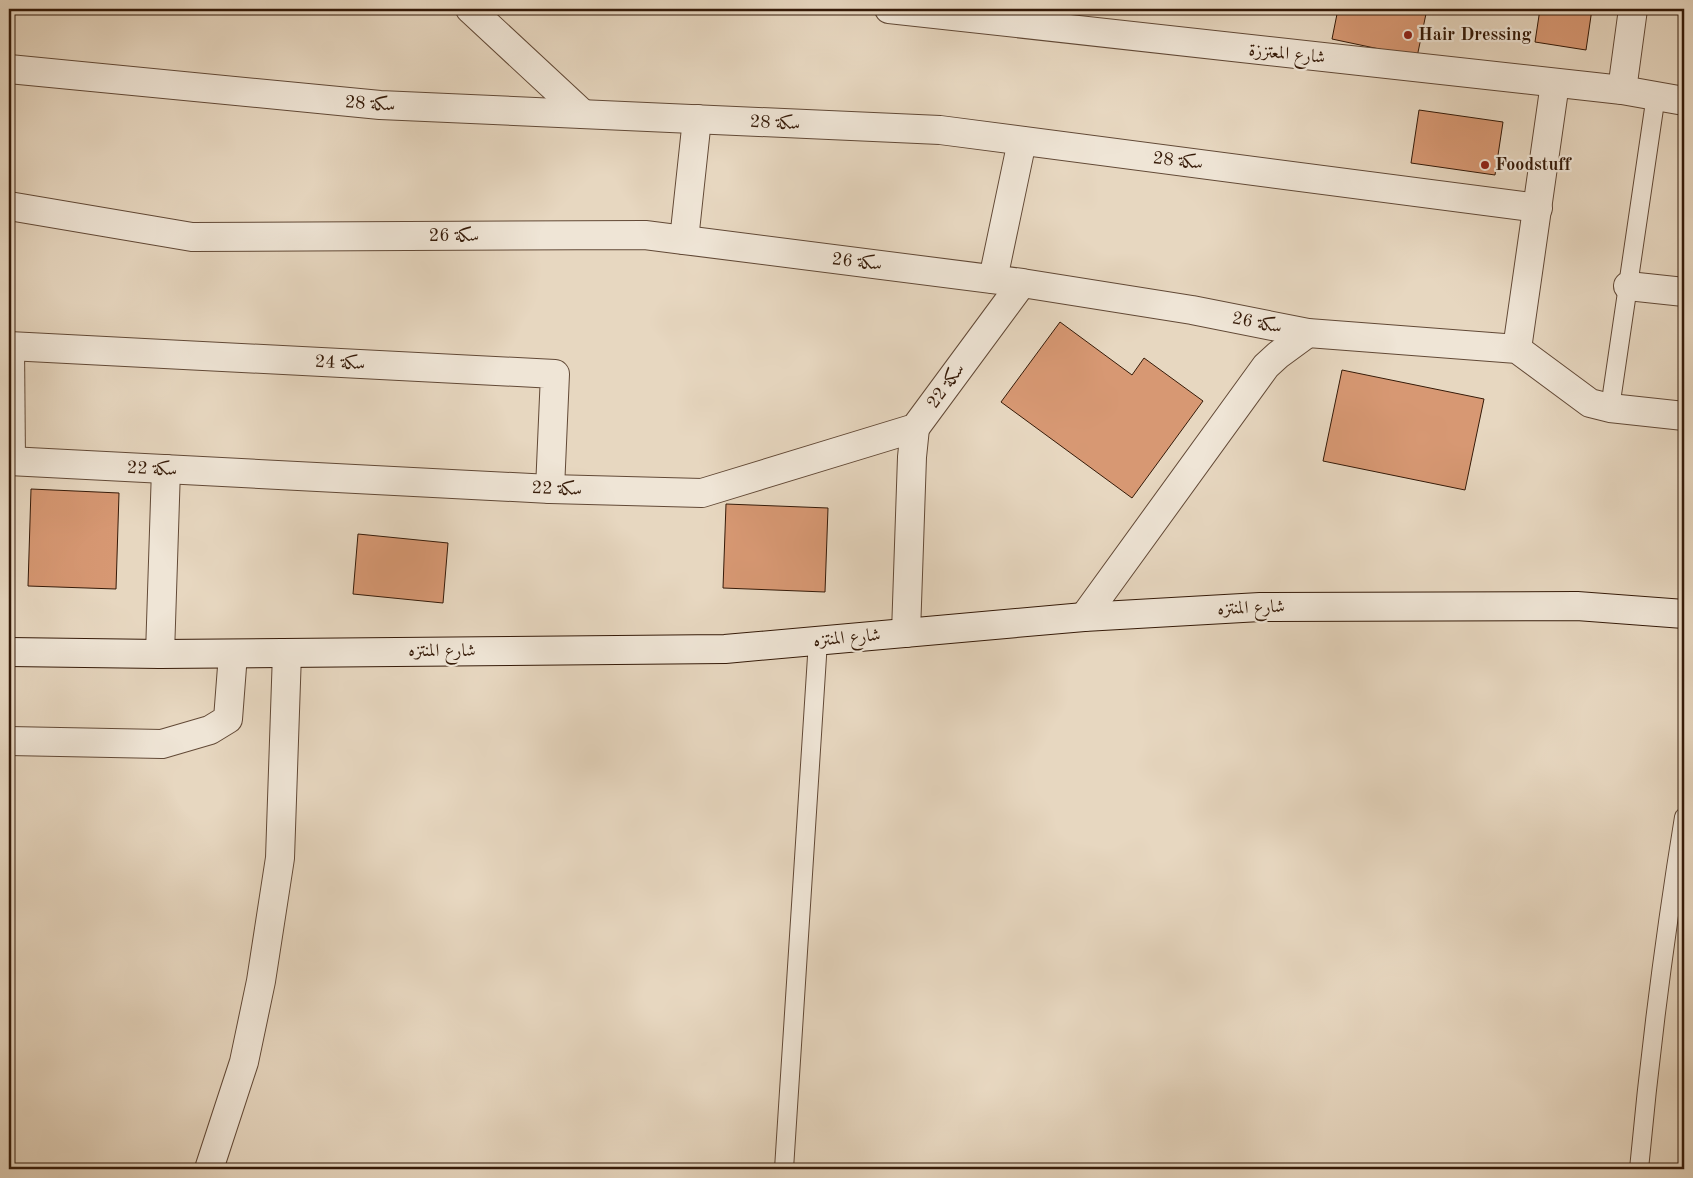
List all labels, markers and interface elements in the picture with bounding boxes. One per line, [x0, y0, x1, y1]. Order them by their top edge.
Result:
place label: Hair Dressing [1418, 26, 1531, 44]
marker: Hair Dressing [1402, 29, 1414, 41]
street label: شارع المعتززة [1247, 41, 1326, 72]
street label: سكة 28 [344, 92, 396, 115]
street label: سكة 28 [749, 112, 801, 133]
street label: سكة 28 [1152, 148, 1204, 173]
place label: Foodstuff [1495, 156, 1573, 174]
marker: Foodstuff [1479, 159, 1491, 171]
street label: سكة 26 [429, 226, 479, 245]
street label: سكة 26 [831, 249, 883, 274]
street label: سكة 26 [1230, 308, 1284, 337]
street label: سكة 24 [314, 352, 366, 373]
street label: سكة 22 [923, 360, 968, 412]
street label: سكة 22 [126, 458, 178, 479]
street label: سكة 22 [531, 478, 583, 499]
street label: شارع المنتزه [1217, 598, 1285, 623]
street label: شارع المنتزه [813, 626, 882, 655]
street label: شارع المنتزه [408, 642, 476, 665]

